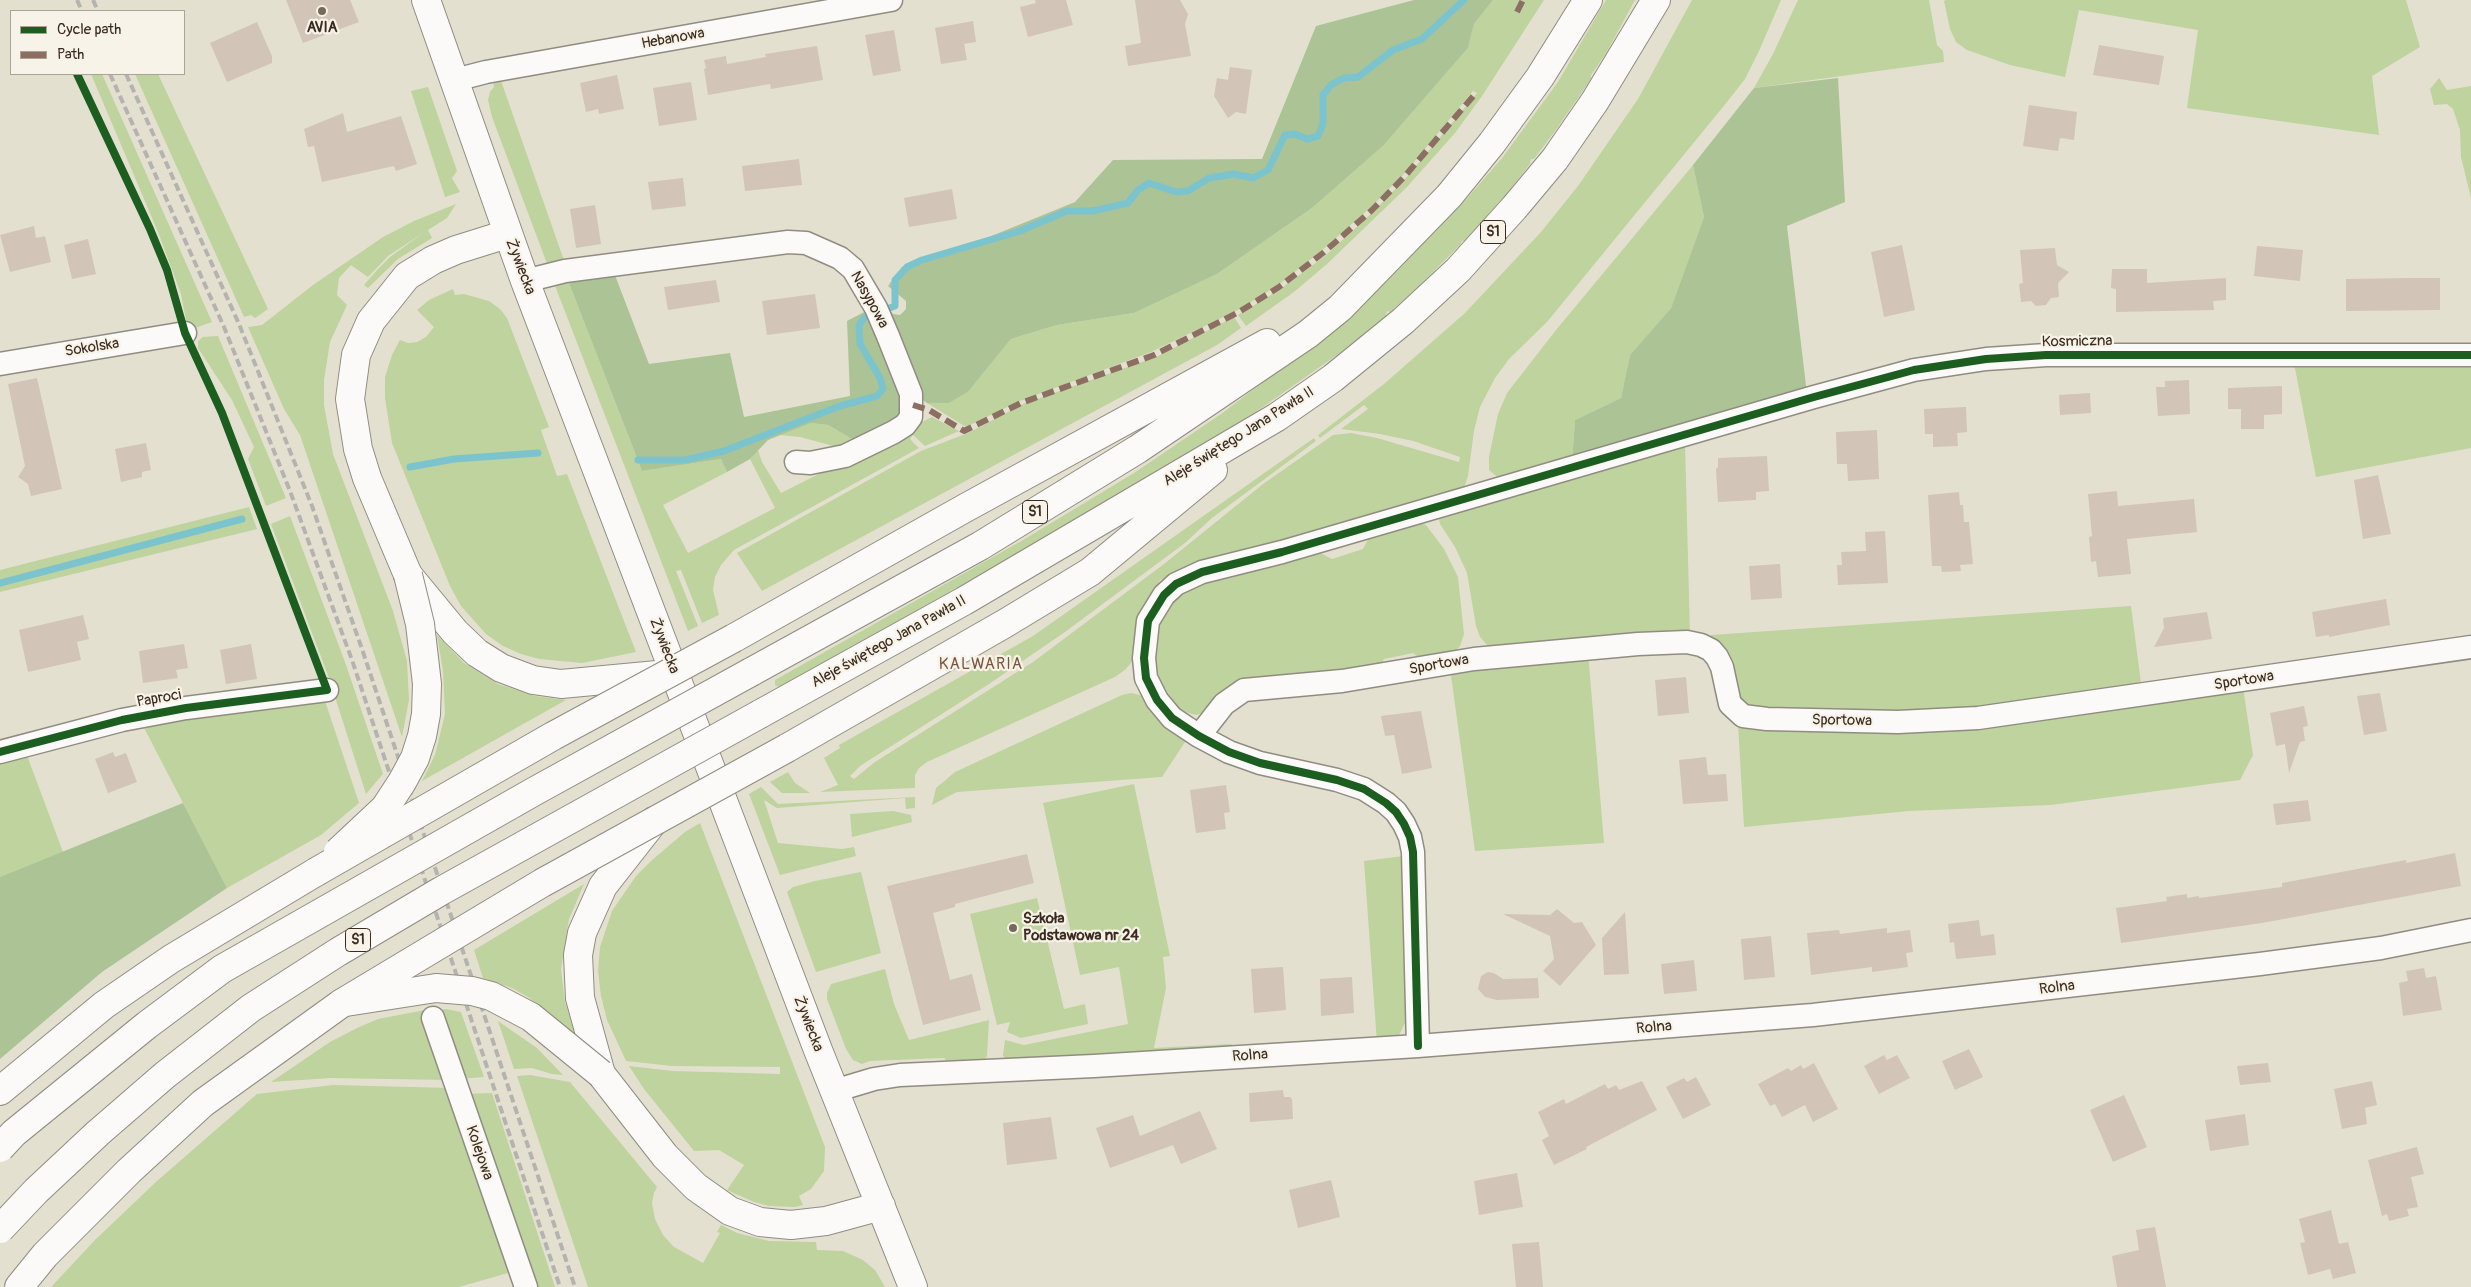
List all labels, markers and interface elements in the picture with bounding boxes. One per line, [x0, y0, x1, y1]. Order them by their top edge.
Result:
marker: AVIA [316, 5, 328, 17]
legend [10, 10, 185, 75]
place label: AVIA [307, 19, 337, 37]
text: Cycle path [57, 20, 121, 39]
street label: Hebanowa [640, 25, 706, 53]
text: Path [57, 45, 84, 64]
road number: S1 [1480, 220, 1506, 243]
street label: Żywiecka [501, 237, 539, 297]
street label: Nasypowa [846, 268, 892, 332]
street label: Kosmiczna [2042, 332, 2112, 352]
street label: Sokolska [64, 335, 120, 361]
street label: Aleje świętego Jana Pawła II [1160, 383, 1318, 491]
road number: S1 [1022, 501, 1048, 524]
street label: Aleje świętego Jana Pawła II [808, 592, 970, 692]
street label: Żywiecka [645, 616, 683, 676]
street label: Sportowa [1408, 651, 1470, 679]
district label: KALWARIA [938, 655, 1024, 675]
street label: Sportowa [2213, 667, 2275, 695]
street label: Paproci [135, 686, 183, 712]
street label: Sportowa [1812, 711, 1872, 731]
place label: Szkoła Podstawowa nr 24 [1023, 910, 1139, 945]
marker: Szkoła Podstawowa nr 24 [1007, 922, 1019, 934]
road number: S1 [346, 928, 370, 952]
street label: Rolna [2038, 977, 2076, 999]
street label: Żywiecka [789, 994, 827, 1054]
street label: Rolna [1635, 1017, 1673, 1039]
street label: Rolna [1232, 1046, 1268, 1066]
street label: Kolejowa [461, 1123, 497, 1183]

